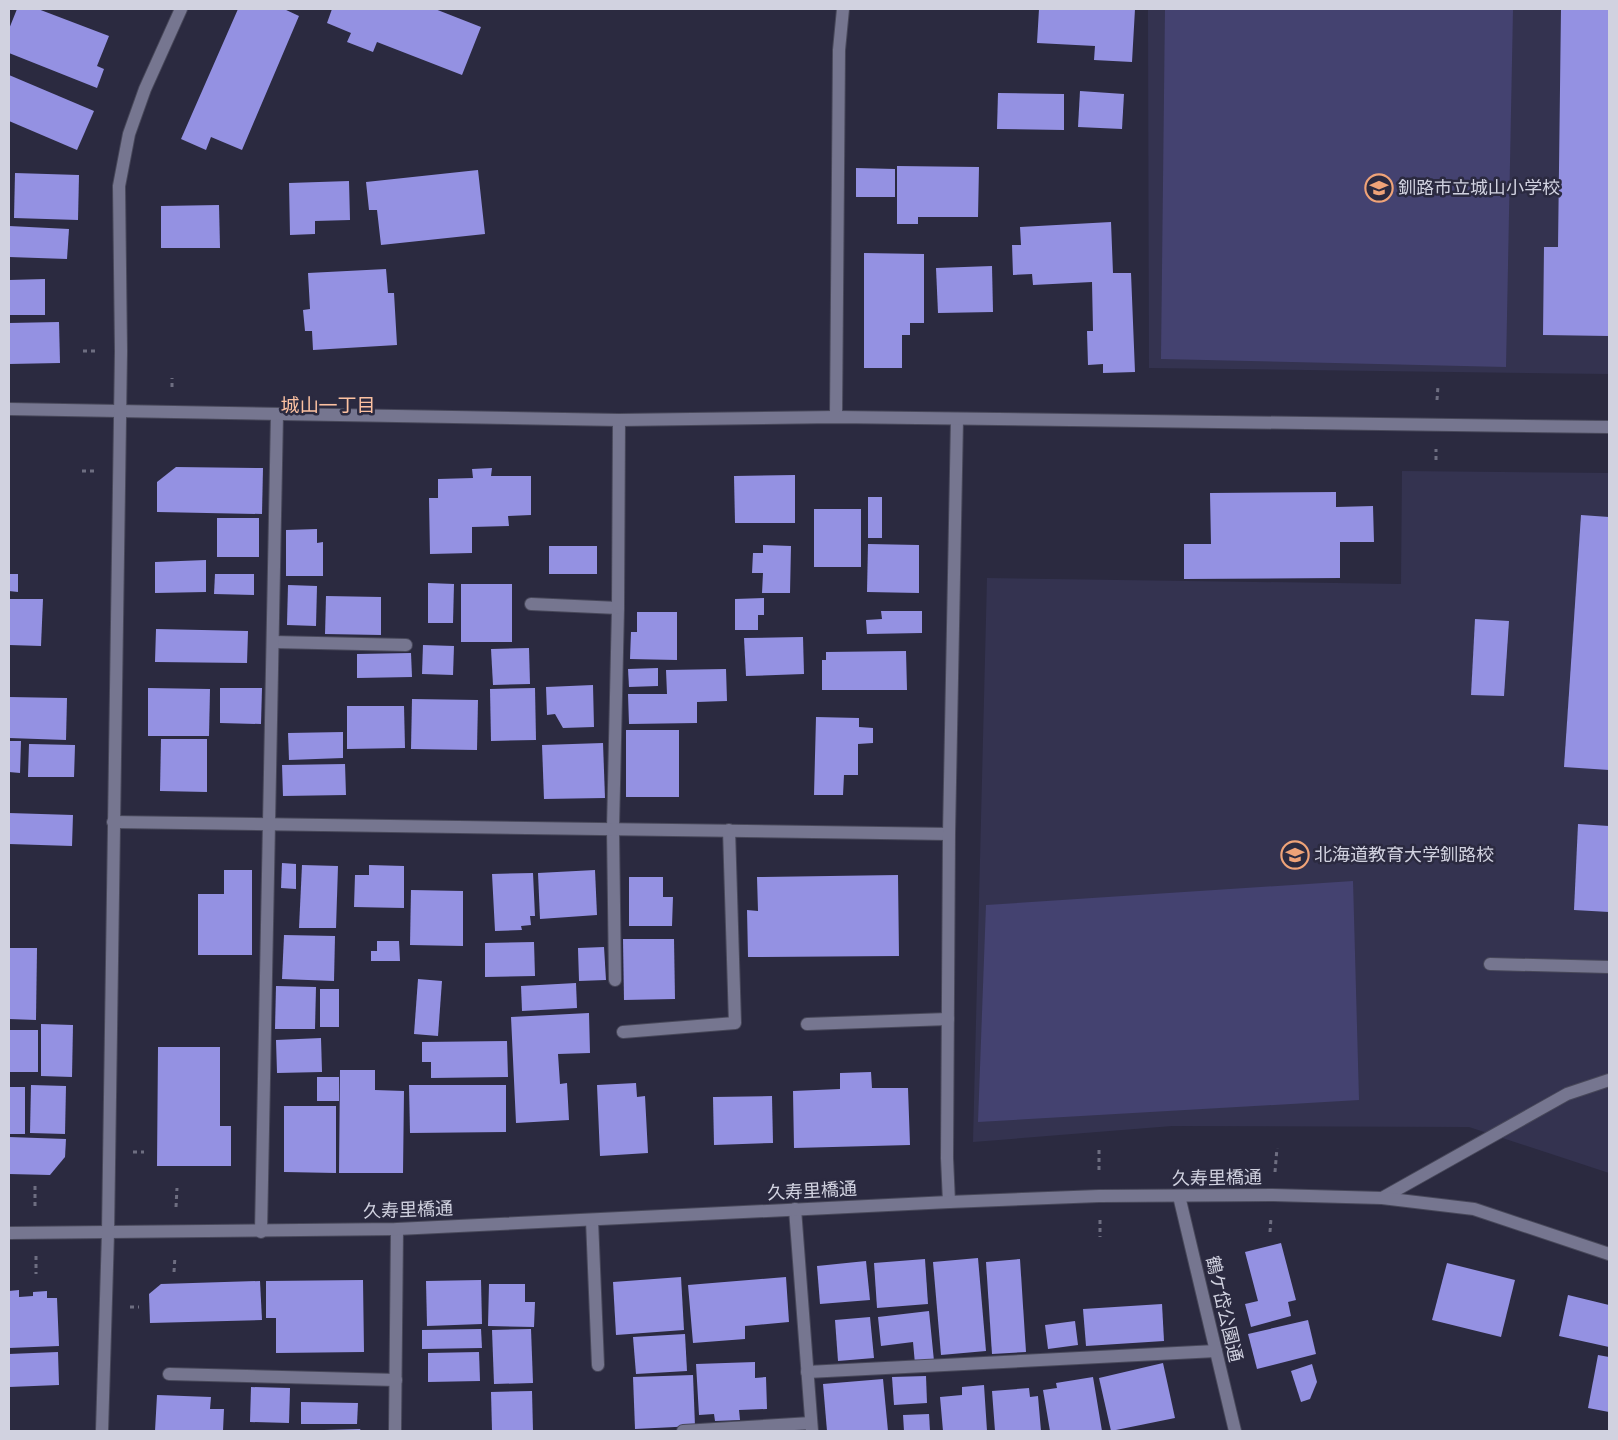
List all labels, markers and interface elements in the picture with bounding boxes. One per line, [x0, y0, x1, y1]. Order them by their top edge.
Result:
school or university icon: 釧路市立城山小学校 [1364, 173, 1394, 203]
place label: 釧路市立城山小学校 [1398, 177, 1560, 199]
district label: 城山一丁目 [280, 394, 376, 417]
school or university icon: 北海道教育大学釧路校 [1280, 840, 1310, 870]
place label: 北海道教育大学釧路校 [1314, 844, 1494, 866]
street label: 久寿里橋通 [1172, 1166, 1262, 1190]
street label: 久寿里橋通 [766, 1178, 858, 1204]
street label: 久寿里橋通 [363, 1197, 453, 1223]
street label: 鶴ケ岱公園通 [1201, 1254, 1247, 1364]

